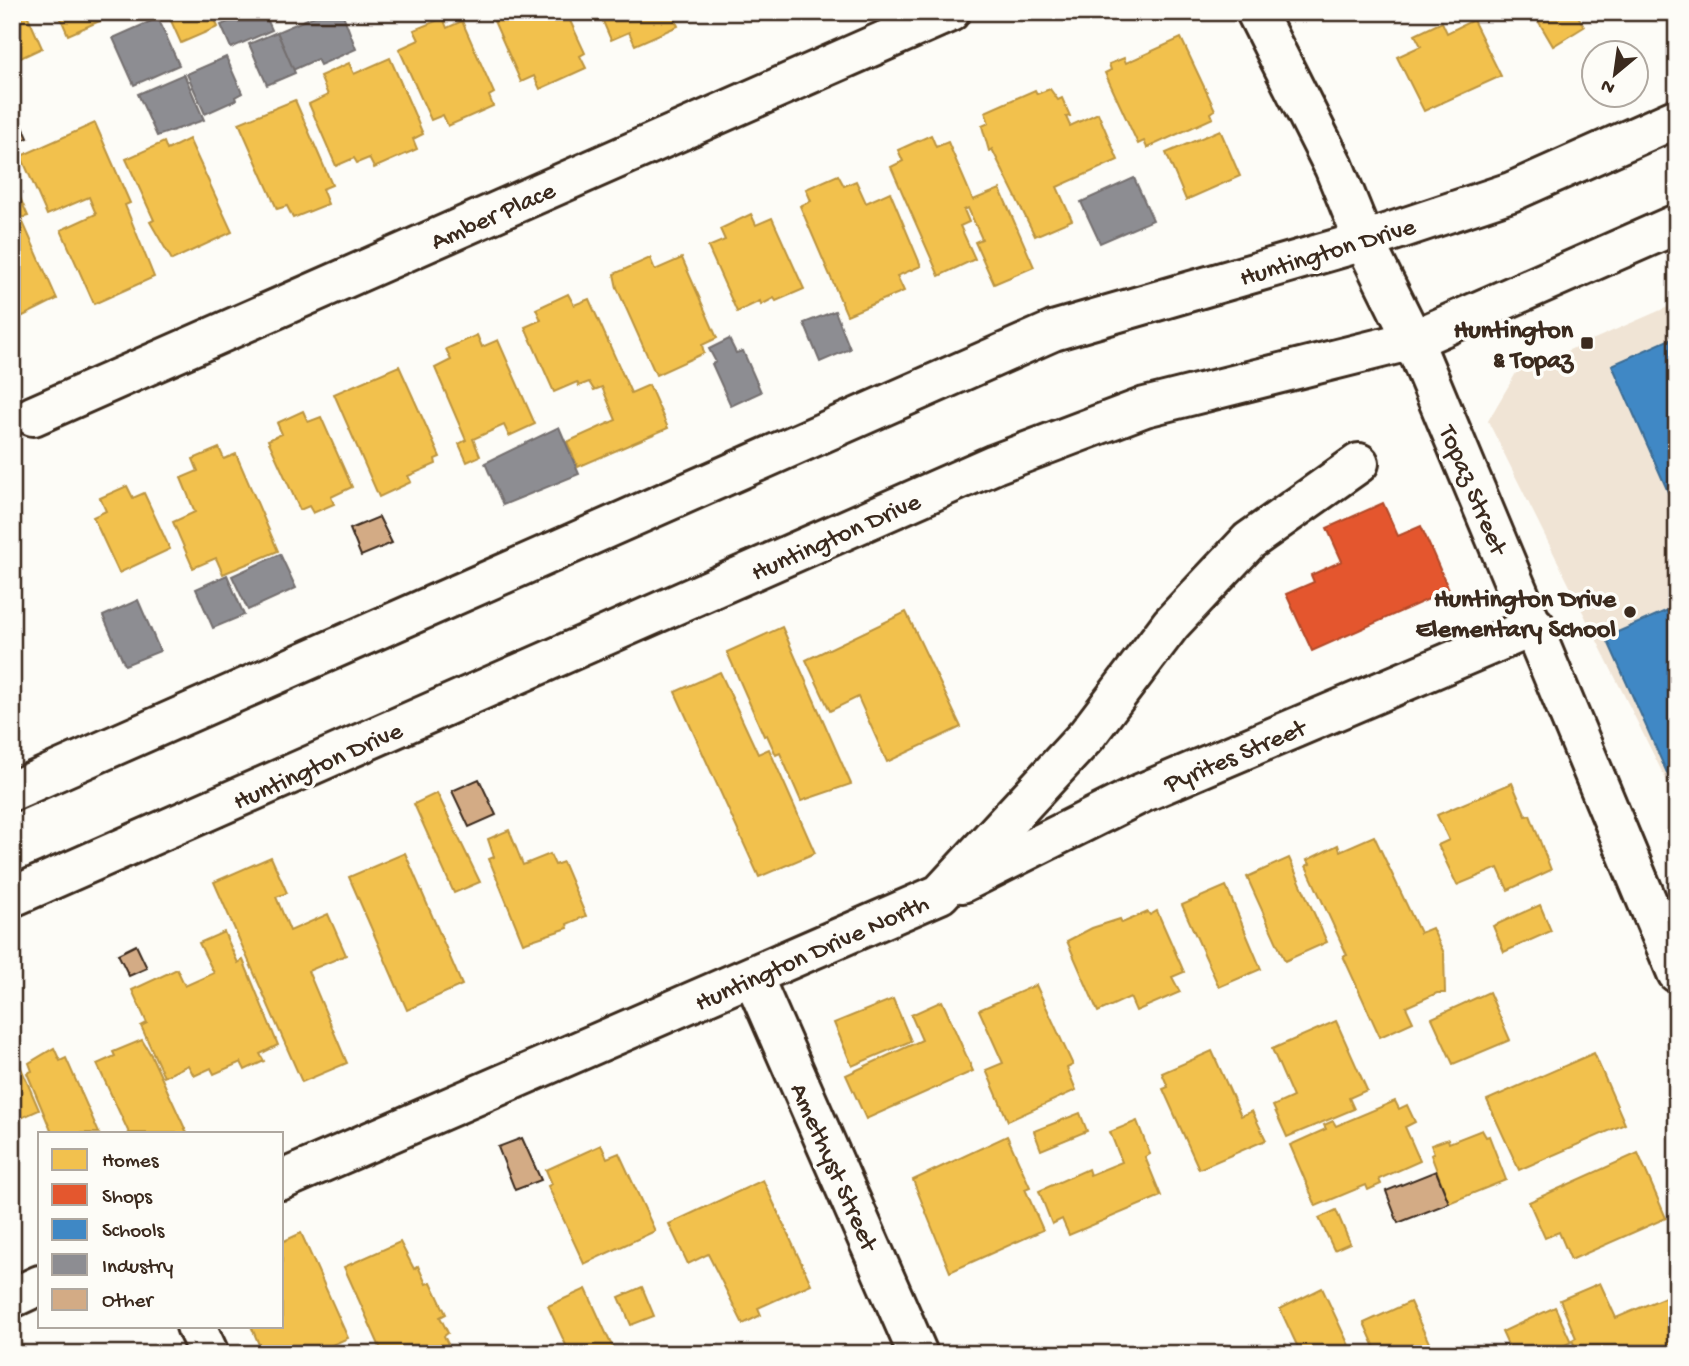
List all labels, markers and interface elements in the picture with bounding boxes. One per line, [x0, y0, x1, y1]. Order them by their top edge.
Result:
north arrow [1580, 38, 1650, 108]
text: N [1597, 73, 1619, 99]
street label: Amber Place [427, 177, 561, 259]
street label: Huntington Drive [1237, 213, 1420, 296]
place label: Huntington & Topaz [1454, 317, 1575, 378]
marker: Huntington & Topaz [1579, 335, 1595, 351]
street label: Topaz Street [1429, 419, 1513, 562]
street label: Huntington Drive [747, 488, 927, 590]
place label: Huntington Drive Elementary School [1416, 586, 1618, 647]
marker: Huntington Drive Elementary School [1622, 604, 1638, 620]
street label: Pyrites Street [1159, 713, 1314, 802]
street label: Huntington Drive [229, 717, 409, 819]
street label: Huntington Drive North [691, 890, 934, 1021]
street label: Amethyst Street [781, 1079, 884, 1259]
legend [38, 1132, 284, 1328]
text: Homes [102, 1150, 160, 1175]
text: Shops [102, 1186, 153, 1211]
text: Schools [102, 1220, 166, 1245]
text: Industry [102, 1256, 173, 1281]
text: Other [102, 1290, 154, 1315]

